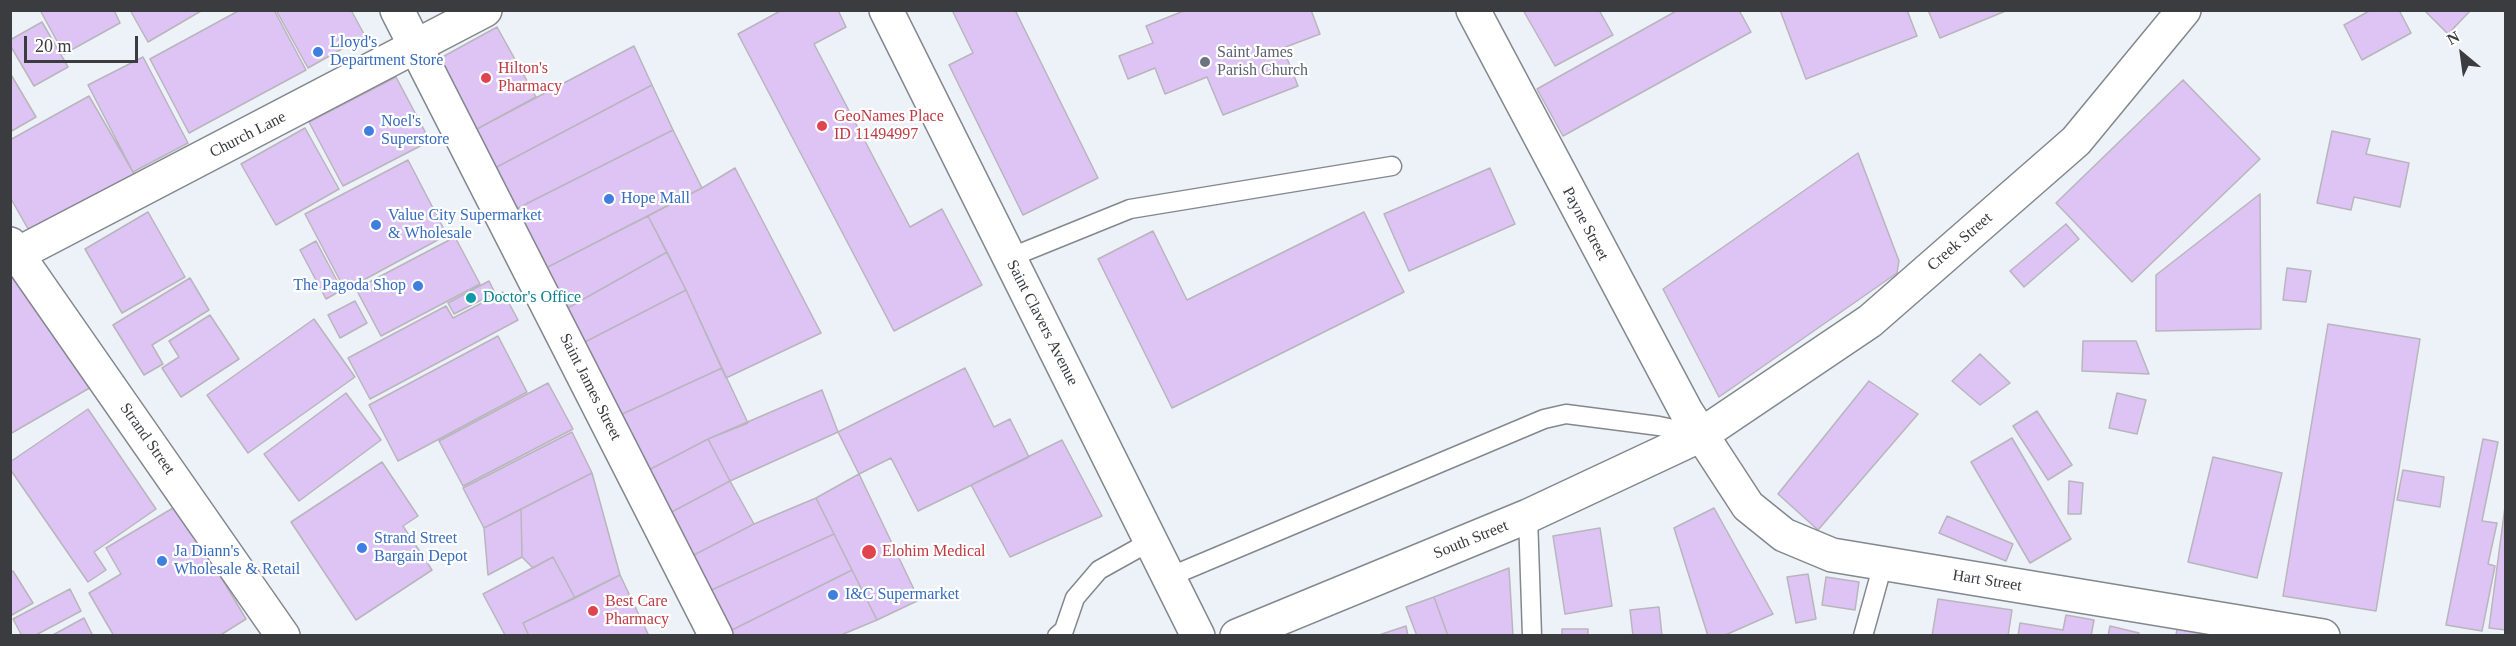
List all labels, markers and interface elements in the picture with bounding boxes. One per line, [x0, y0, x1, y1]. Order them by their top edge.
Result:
scale bar [27, 24, 141, 62]
north arrow [2432, 24, 2492, 84]
text: N [2444, 28, 2462, 48]
place label: Lloyd's Department Store [330, 33, 443, 71]
text: 20 m [35, 36, 72, 56]
place label: Saint James Parish Church [1217, 43, 1308, 81]
marker: Lloyd's Department Store [311, 45, 325, 59]
marker: Saint James Parish Church [1198, 55, 1212, 69]
place label: Hilton's Pharmacy [498, 59, 562, 97]
marker: Hilton's Pharmacy [479, 71, 493, 85]
place label: GeoNames Place ID 11494997 [834, 107, 944, 145]
street label: Church Lane [207, 108, 289, 162]
place label: Noel's Superstore [381, 112, 449, 150]
marker: GeoNames Place ID 11494997 [815, 119, 829, 133]
marker: Noel's Superstore [362, 124, 376, 138]
street label: Payne Street [1558, 184, 1612, 264]
place label: Hope Mall [621, 189, 690, 209]
marker: Hope Mall [602, 192, 616, 206]
place label: Value City Supermarket & Wholesale [388, 206, 542, 244]
street label: Creek Street [1924, 209, 1996, 275]
marker: Value City Supermarket & Wholesale [369, 218, 383, 232]
street label: Saint Clavers Avenue [1002, 257, 1082, 389]
place label: The Pagoda Shop [293, 276, 406, 296]
marker: The Pagoda Shop [411, 279, 425, 293]
place label: Doctor's Office [483, 288, 581, 308]
marker: Doctor's Office [464, 291, 478, 305]
street label: Saint James Street [555, 330, 625, 444]
street label: Strand Street [115, 399, 179, 479]
street label: South Street [1431, 516, 1511, 564]
place label: Strand Street Bargain Depot [374, 529, 467, 567]
marker: Strand Street Bargain Depot [355, 541, 369, 555]
place label: Ja Diann's Wholesale & Retail [174, 542, 300, 580]
place label: Elohim Medical [882, 542, 986, 562]
marker: Elohim Medical [860, 543, 878, 561]
marker: Ja Diann's Wholesale & Retail [155, 554, 169, 568]
street label: Hart Street [1951, 566, 2023, 596]
place label: I&C Supermarket [845, 585, 959, 605]
marker: I&C Supermarket [826, 588, 840, 602]
place label: Best Care Pharmacy [605, 592, 669, 630]
marker: Best Care Pharmacy [586, 604, 600, 618]

